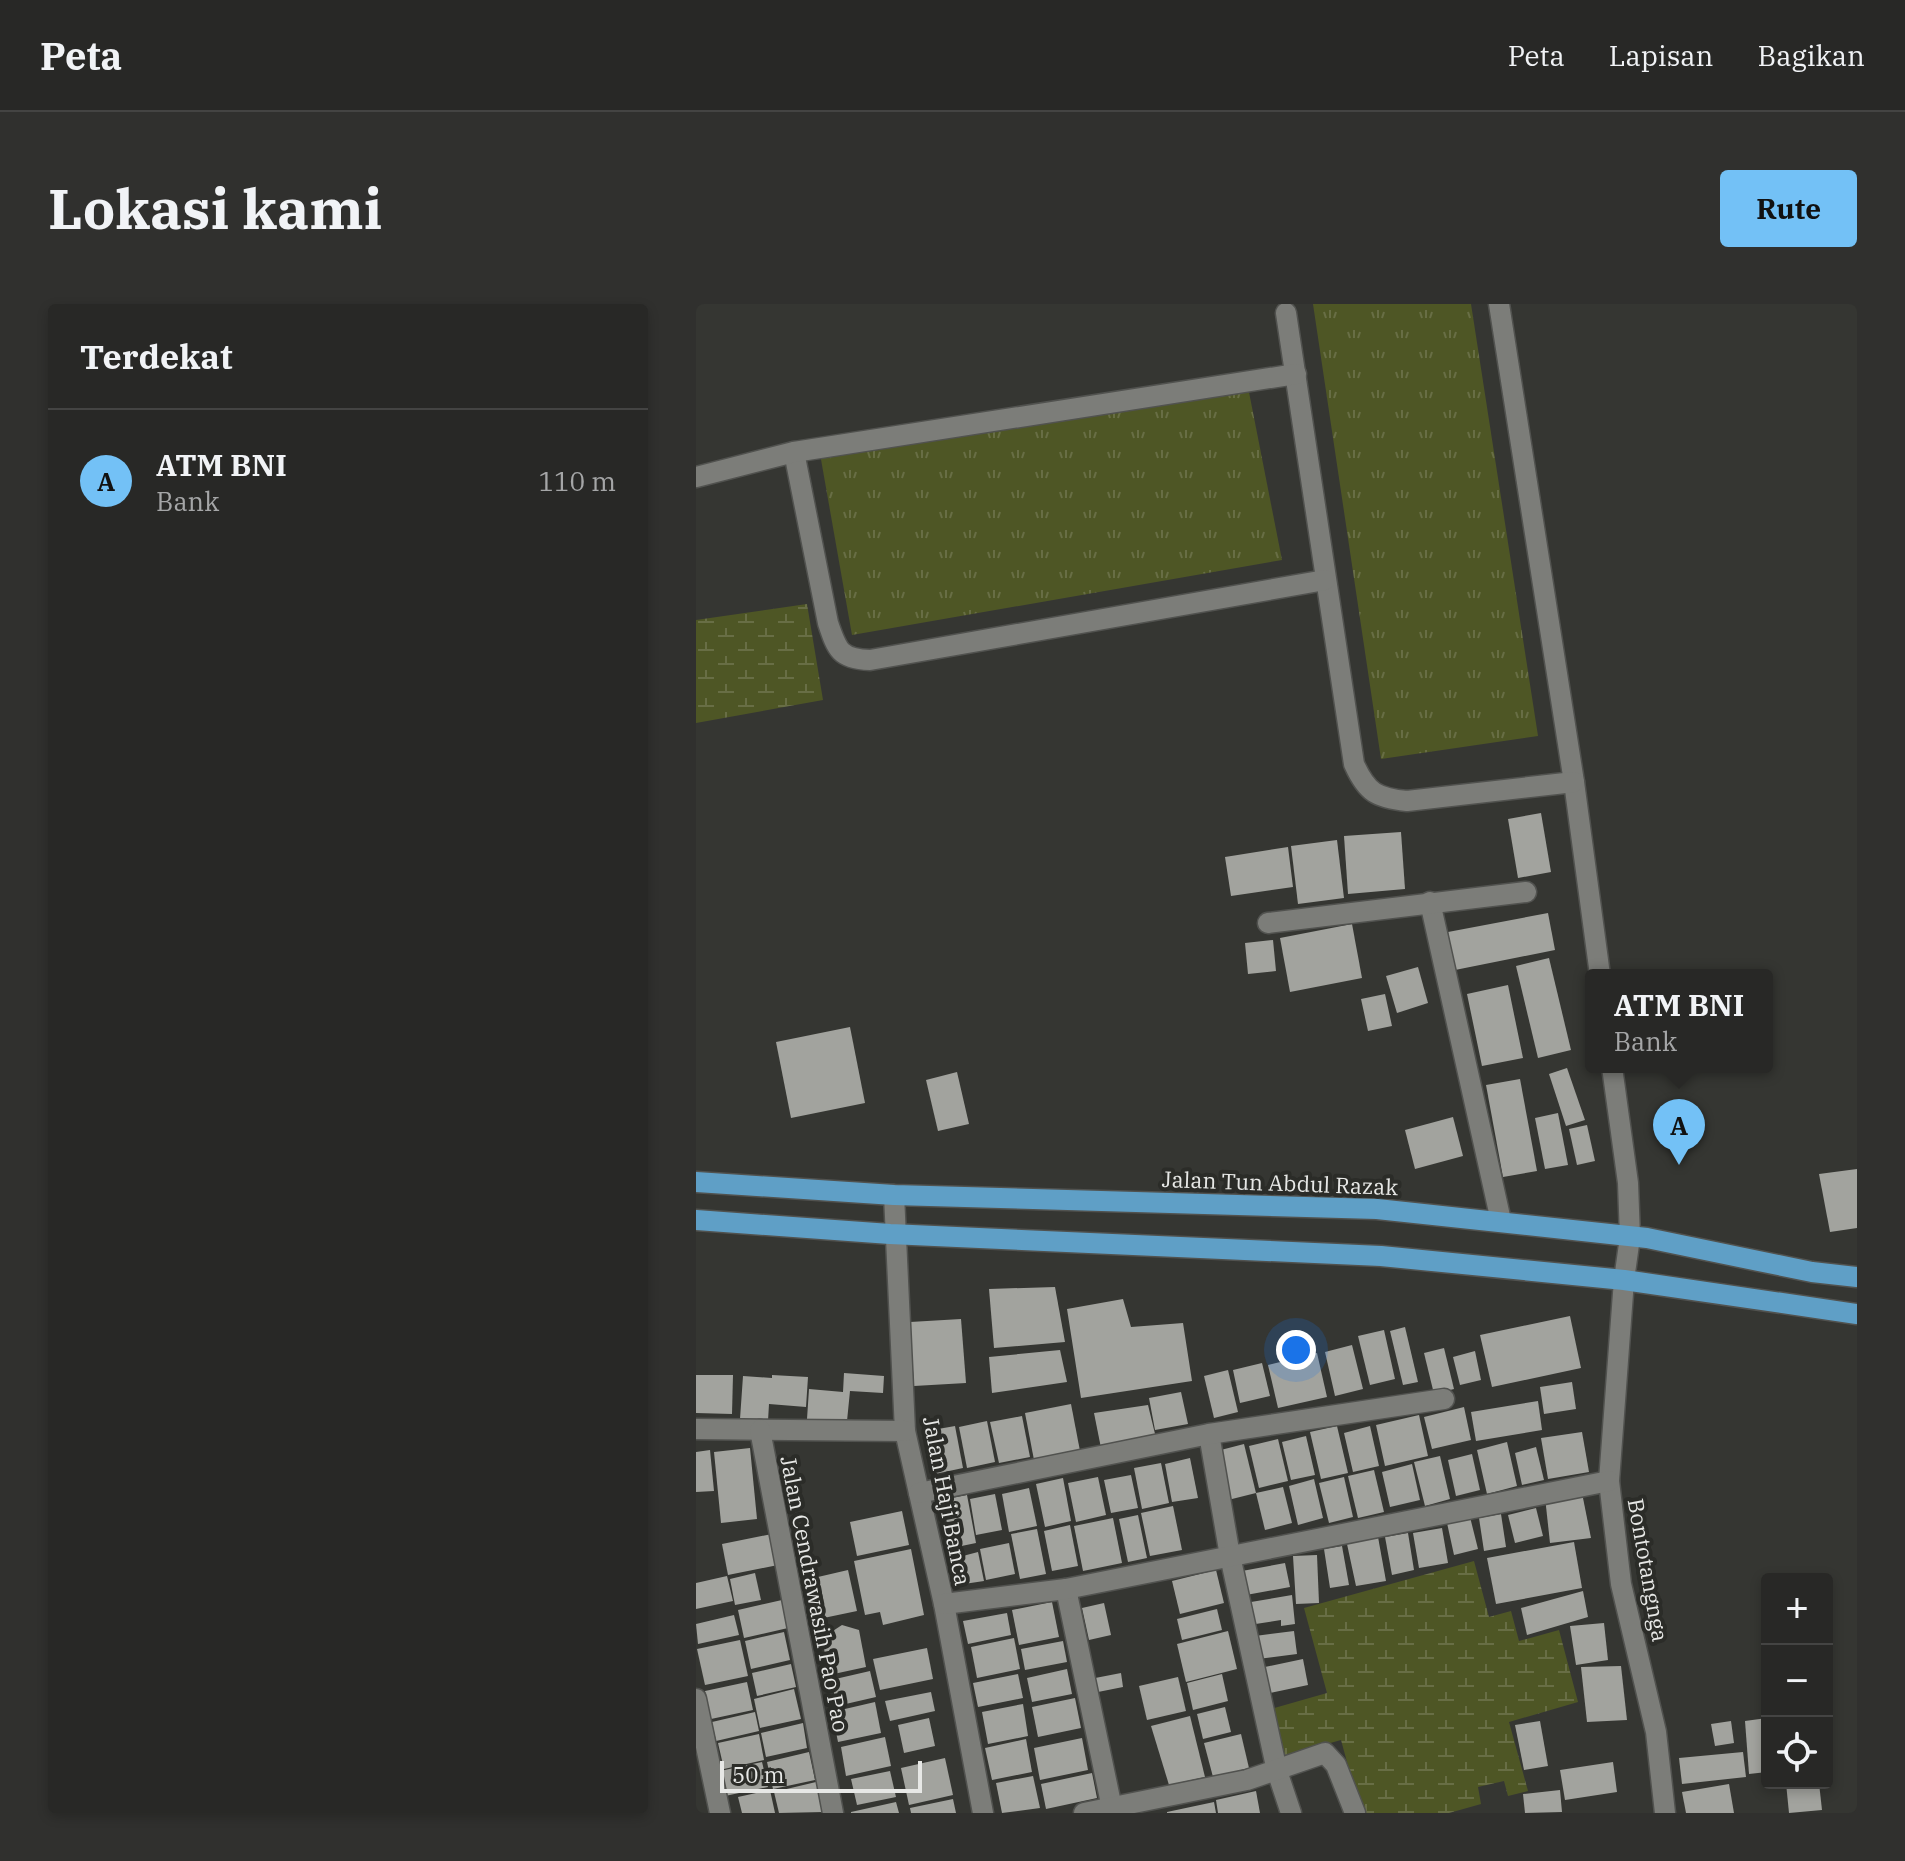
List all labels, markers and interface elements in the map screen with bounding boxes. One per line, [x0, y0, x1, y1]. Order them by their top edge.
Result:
text: Peta [40, 31, 122, 80]
text: Peta [1508, 37, 1565, 74]
text: Lapisan [1609, 37, 1714, 74]
text: Bagikan [1758, 37, 1865, 74]
button: Rute [1720, 170, 1857, 247]
text: Lokasi kami [48, 172, 382, 244]
text: Terdekat [80, 334, 233, 378]
text: ATM BNI [156, 445, 287, 484]
text: A [97, 464, 115, 498]
text: 110 m [538, 464, 616, 498]
text: Bank [156, 484, 219, 518]
popup [1585, 969, 1773, 1073]
text: ATM BNI [1614, 985, 1744, 1024]
text: Bank [1614, 1024, 1677, 1058]
pin: A [1653, 1099, 1705, 1165]
street label: Jalan Tun Abdul Razak [1161, 1164, 1399, 1201]
your location [1276, 1330, 1316, 1370]
street label: Jalan Haji Banca [917, 1414, 978, 1588]
street label: Jalan Cendrawasih Pao Pao [774, 1453, 857, 1734]
street label: Bontotangnga [1622, 1496, 1675, 1644]
map controls [1761, 1573, 1833, 1789]
button: + [1761, 1573, 1833, 1645]
button: − [1761, 1645, 1833, 1717]
button: locate [1761, 1717, 1833, 1789]
scale bar [720, 1757, 922, 1793]
text: 50 m [732, 1760, 784, 1789]

